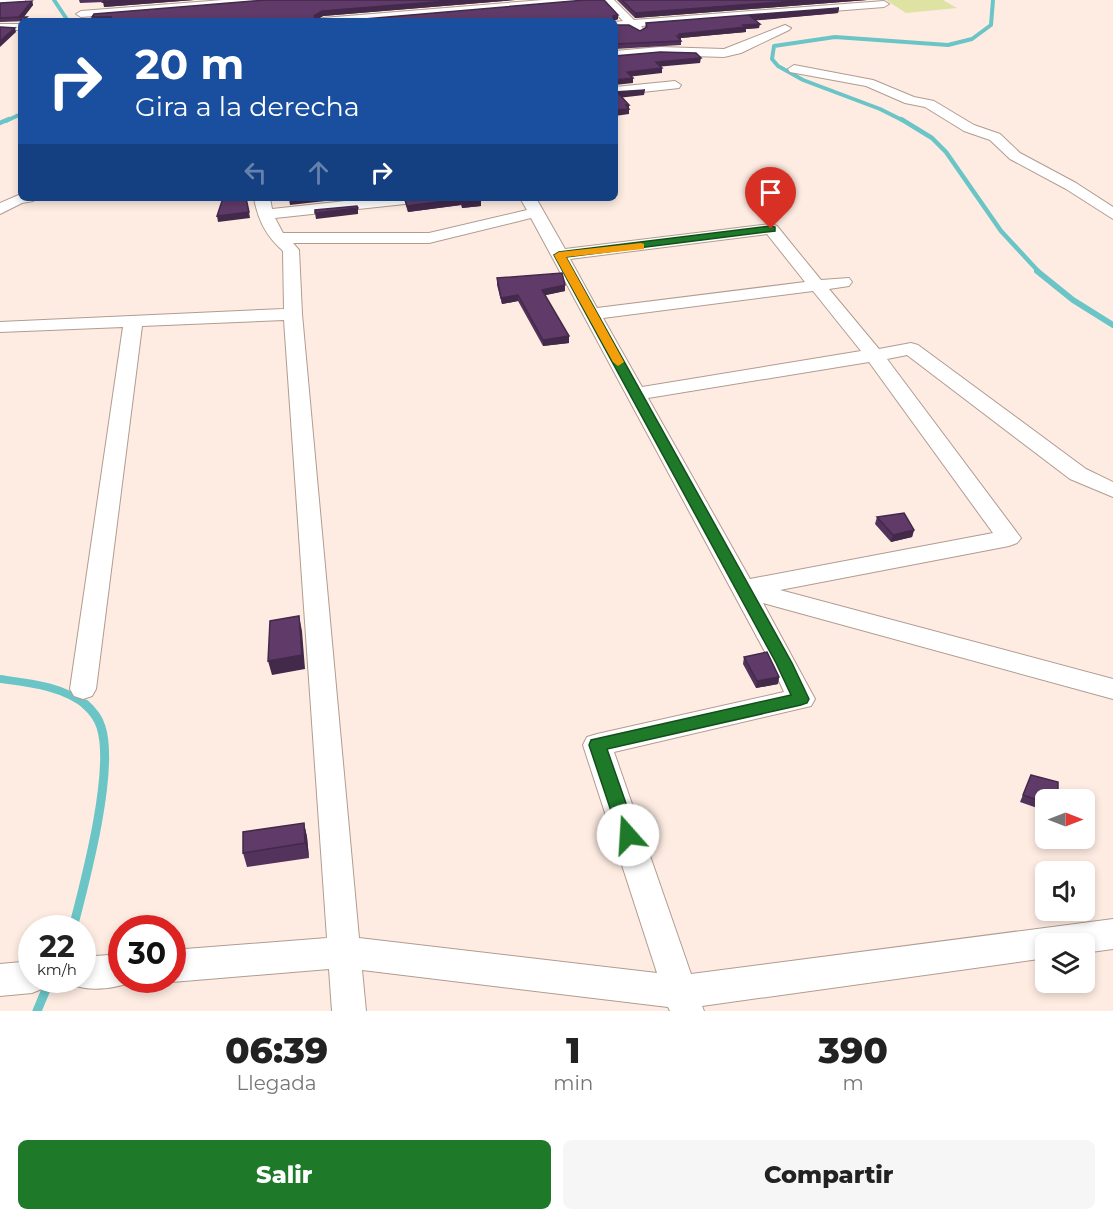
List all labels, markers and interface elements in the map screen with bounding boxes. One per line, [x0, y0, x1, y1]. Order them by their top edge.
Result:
text: 20 m [135, 38, 244, 90]
icon: right [36, 42, 114, 120]
text: Gira a la derecha [135, 90, 360, 123]
icon: left [239, 156, 272, 189]
icon: ahead [302, 156, 335, 189]
icon: right [365, 156, 398, 189]
pin [745, 167, 796, 229]
icon: arrive [754, 176, 787, 209]
north arrow [1035, 789, 1095, 849]
map controls [1035, 789, 1095, 993]
position arrow [596, 803, 660, 867]
button: sound [1035, 861, 1095, 921]
speed limit sign: 30 [108, 915, 186, 993]
text: 22 [39, 928, 75, 965]
button: layers [1035, 933, 1095, 993]
text: km/h [37, 960, 77, 979]
text: 06:39 [225, 1028, 328, 1072]
text: 1 [566, 1028, 581, 1072]
text: 390 [818, 1028, 888, 1072]
text: Llegada [237, 1071, 317, 1095]
text: min [553, 1071, 593, 1095]
text: m [843, 1071, 864, 1095]
button: Salir [18, 1140, 551, 1209]
button: Compartir [563, 1140, 1095, 1209]

